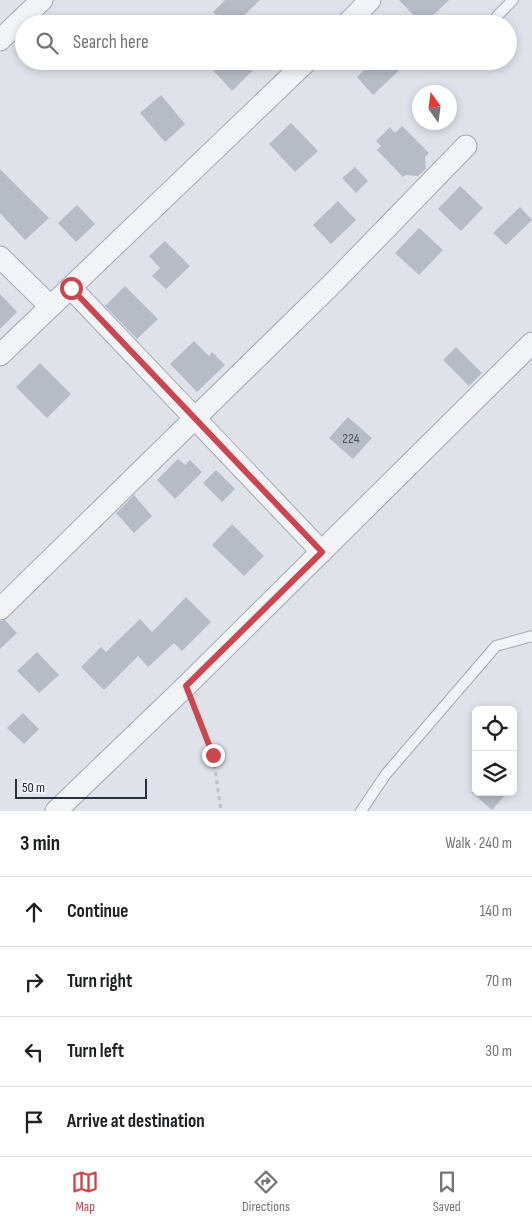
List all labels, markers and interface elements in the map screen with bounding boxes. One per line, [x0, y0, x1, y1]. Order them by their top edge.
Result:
search box [15, 15, 517, 70]
icon: search [33, 29, 61, 57]
text: Search here [73, 31, 149, 54]
north arrow [412, 85, 457, 130]
route start [60, 277, 83, 300]
house number: 224 [342, 430, 360, 447]
map controls [472, 706, 517, 796]
button: locate [472, 706, 517, 751]
route end [202, 744, 225, 767]
button: layers [472, 751, 517, 796]
scale bar [15, 776, 148, 799]
text: 50 m [22, 779, 45, 796]
text: 3 min [20, 831, 60, 856]
text: Walk · 240 m [445, 834, 512, 853]
icon: ahead [20, 898, 48, 926]
text: Continue [67, 900, 128, 923]
text: 140 m [480, 902, 512, 921]
icon: right [20, 968, 48, 996]
text: Turn right [67, 970, 132, 993]
text: 70 m [486, 972, 512, 991]
icon: left [20, 1038, 48, 1066]
text: Turn left [67, 1040, 124, 1063]
text: 30 m [485, 1042, 512, 1061]
icon: arrive [20, 1108, 48, 1136]
text: Arrive at destination [67, 1110, 205, 1133]
tab: Map [71, 1168, 99, 1215]
tab: Directions [242, 1168, 290, 1215]
tab: Saved [433, 1168, 461, 1215]

